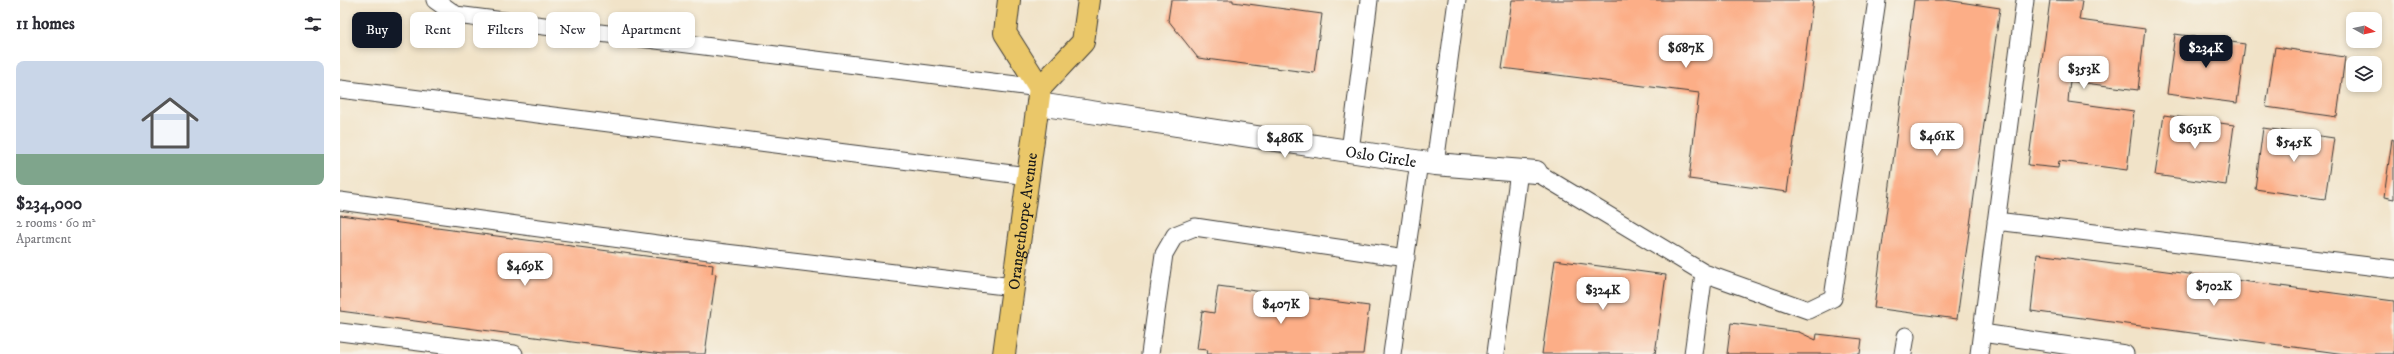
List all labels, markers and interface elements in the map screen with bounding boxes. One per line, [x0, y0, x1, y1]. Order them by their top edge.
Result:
chip: Buy [352, 12, 402, 48]
chip: Rent [410, 12, 465, 48]
chip: Filters [473, 12, 538, 48]
chip: New [546, 12, 600, 48]
chip: Apartment [608, 12, 695, 48]
north arrow [2346, 12, 2382, 48]
map controls [2346, 12, 2382, 92]
text: 11 homes [16, 13, 75, 35]
icon: filters [302, 13, 324, 35]
pin: $687K [1658, 35, 1714, 69]
pin: $234K [2178, 35, 2234, 69]
text: $687K [1668, 40, 1704, 56]
text: $234K [2189, 40, 2223, 56]
pin: $353K [2056, 56, 2112, 90]
button: layers [2346, 56, 2382, 92]
text: $353K [2068, 61, 2100, 77]
icon: home [134, 87, 206, 159]
pin: $631K [2167, 116, 2223, 150]
text: $631K [2179, 121, 2211, 137]
pin: $461K [1909, 123, 1965, 157]
pin: $486K [1257, 125, 1313, 159]
text: $461K [1919, 128, 1955, 144]
pin: $545K [2266, 129, 2322, 163]
text: $486K [1267, 130, 1303, 146]
text: $545K [2276, 134, 2312, 150]
street label: Oslo Circle [1344, 142, 1418, 172]
street label: Orangethorpe Avenue [1004, 151, 1042, 291]
text: $234,000 [16, 193, 82, 215]
text: 2 rooms · 60 m² [16, 215, 96, 231]
text: Apartment [16, 231, 71, 247]
pin: $469K [497, 253, 553, 287]
text: $469K [507, 258, 543, 274]
pin: $702K [2186, 273, 2242, 307]
pin: $324K [1575, 277, 1631, 311]
text: $702K [2196, 278, 2232, 294]
text: $324K [1586, 282, 1620, 298]
pin: $407K [1253, 291, 1309, 325]
text: $407K [1262, 296, 1300, 312]

